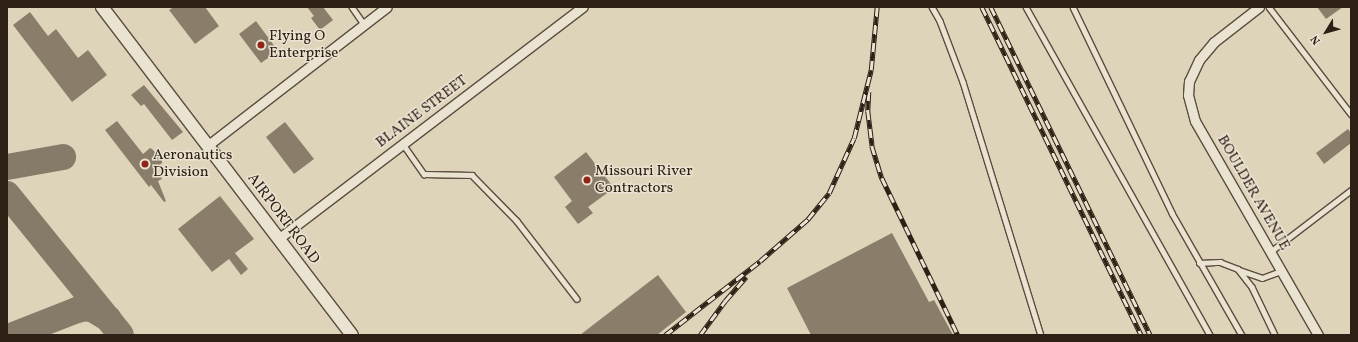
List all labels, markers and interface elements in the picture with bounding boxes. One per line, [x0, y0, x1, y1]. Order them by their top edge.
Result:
north arrow [1306, 12, 1346, 52]
place label: Flying O Enterprise [269, 27, 338, 62]
text: N [1308, 32, 1324, 47]
marker: Flying O Enterprise [256, 40, 266, 50]
street label: BLAINE STREET [373, 72, 471, 152]
street label: BOULDER AVENUE [1213, 132, 1293, 254]
place label: Aeronautics Division [153, 146, 232, 181]
marker: Aeronautics Division [140, 159, 150, 169]
place label: Missouri River Contractors [595, 162, 692, 197]
street label: AIRPORT ROAD [243, 170, 323, 268]
marker: Missouri River Contractors [582, 175, 592, 185]

